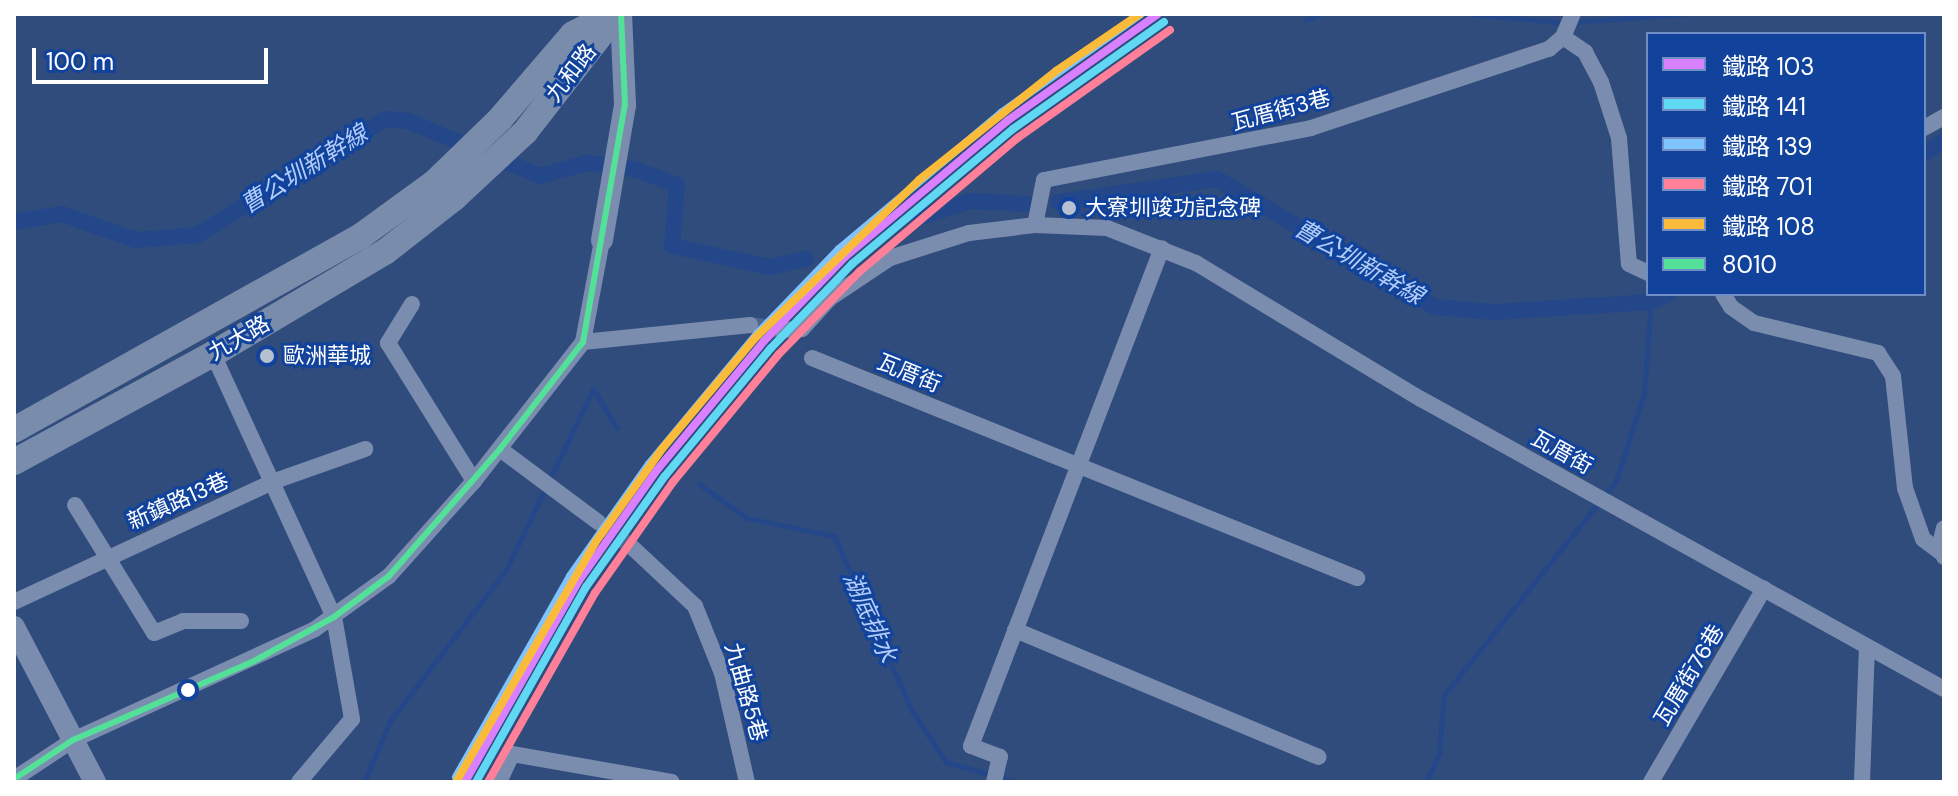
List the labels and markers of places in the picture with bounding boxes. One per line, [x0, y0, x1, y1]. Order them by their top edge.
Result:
place label: 大寮圳竣功記念碑 [1085, 195, 1261, 221]
marker: 大寮圳竣功記念碑 [1060, 199, 1078, 217]
place label: 歐洲華城 [283, 343, 371, 369]
marker: 歐洲華城 [258, 347, 276, 365]
unlabelled marker [180, 682, 196, 698]

